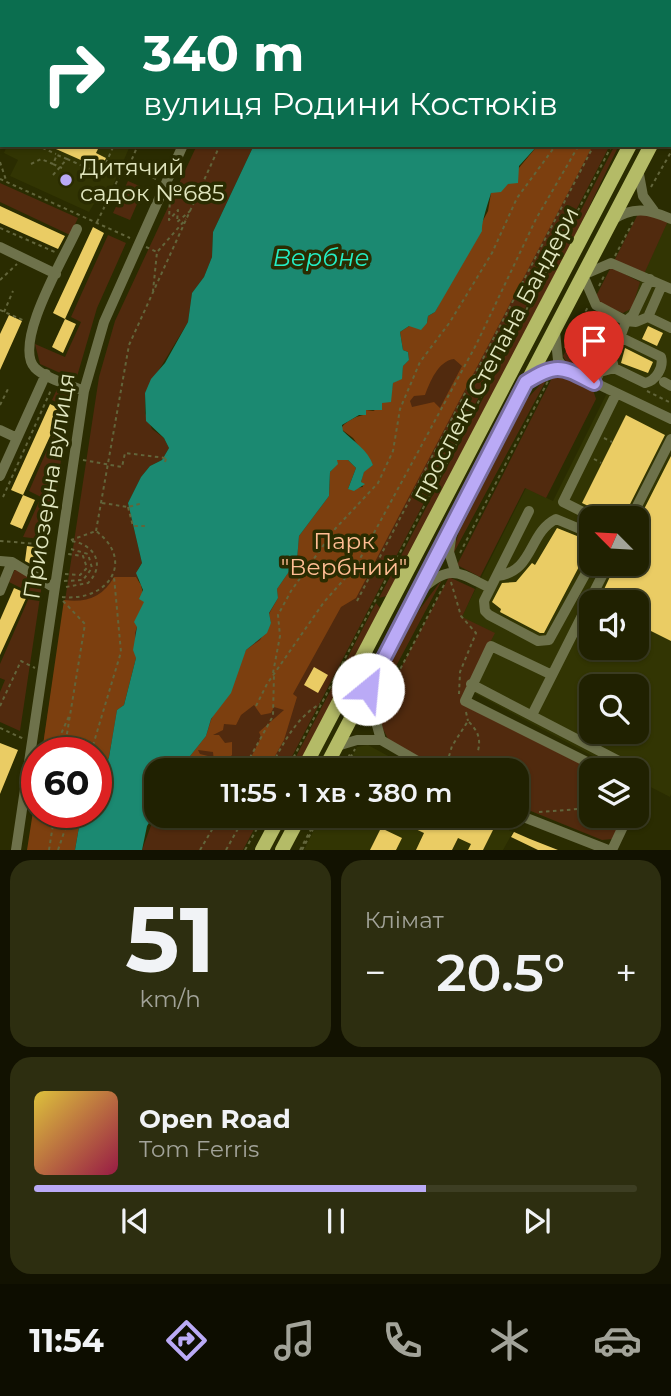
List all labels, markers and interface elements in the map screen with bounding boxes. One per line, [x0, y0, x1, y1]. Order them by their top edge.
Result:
text: 340 m [143, 24, 304, 83]
icon: right [28, 28, 119, 119]
text: вулиця Родини Костюків [143, 84, 558, 123]
place label: Дитячий садок №685 [80, 153, 225, 207]
marker: Дитячий садок №685 [58, 172, 74, 188]
street label: проспект Степана Бандери [405, 202, 585, 506]
water label: Вербне [273, 243, 369, 272]
pin [564, 311, 624, 383]
icon: arrive [575, 322, 613, 360]
street label: Приозерна вулиця [17, 371, 81, 601]
north arrow [579, 506, 649, 576]
map controls [579, 506, 649, 828]
park label: Парк "Вербний" [281, 527, 407, 581]
button: sound [579, 590, 649, 660]
position arrow [331, 652, 405, 726]
button: search [579, 674, 649, 744]
speed limit sign: 60 [21, 737, 112, 828]
button: layers [579, 758, 649, 828]
text: 11:55 · 1 хв · 380 m [221, 777, 452, 809]
text: 51 [125, 884, 215, 995]
text: Клімат [365, 906, 444, 934]
text: 20.5° [436, 941, 565, 1004]
text: − [365, 949, 386, 996]
text: + [615, 949, 637, 996]
text: km/h [140, 985, 201, 1013]
text: Open Road [139, 1103, 291, 1135]
text: Tom Ferris [139, 1135, 259, 1163]
icon: previous [116, 1202, 154, 1240]
icon: pause [317, 1202, 355, 1240]
icon: next [518, 1202, 556, 1240]
icon: directions [162, 1316, 211, 1365]
icon: music [270, 1316, 319, 1365]
icon: phone [378, 1316, 427, 1365]
icon: climate [485, 1316, 534, 1365]
icon: car [593, 1316, 642, 1365]
text: 11:54 [29, 1321, 104, 1360]

